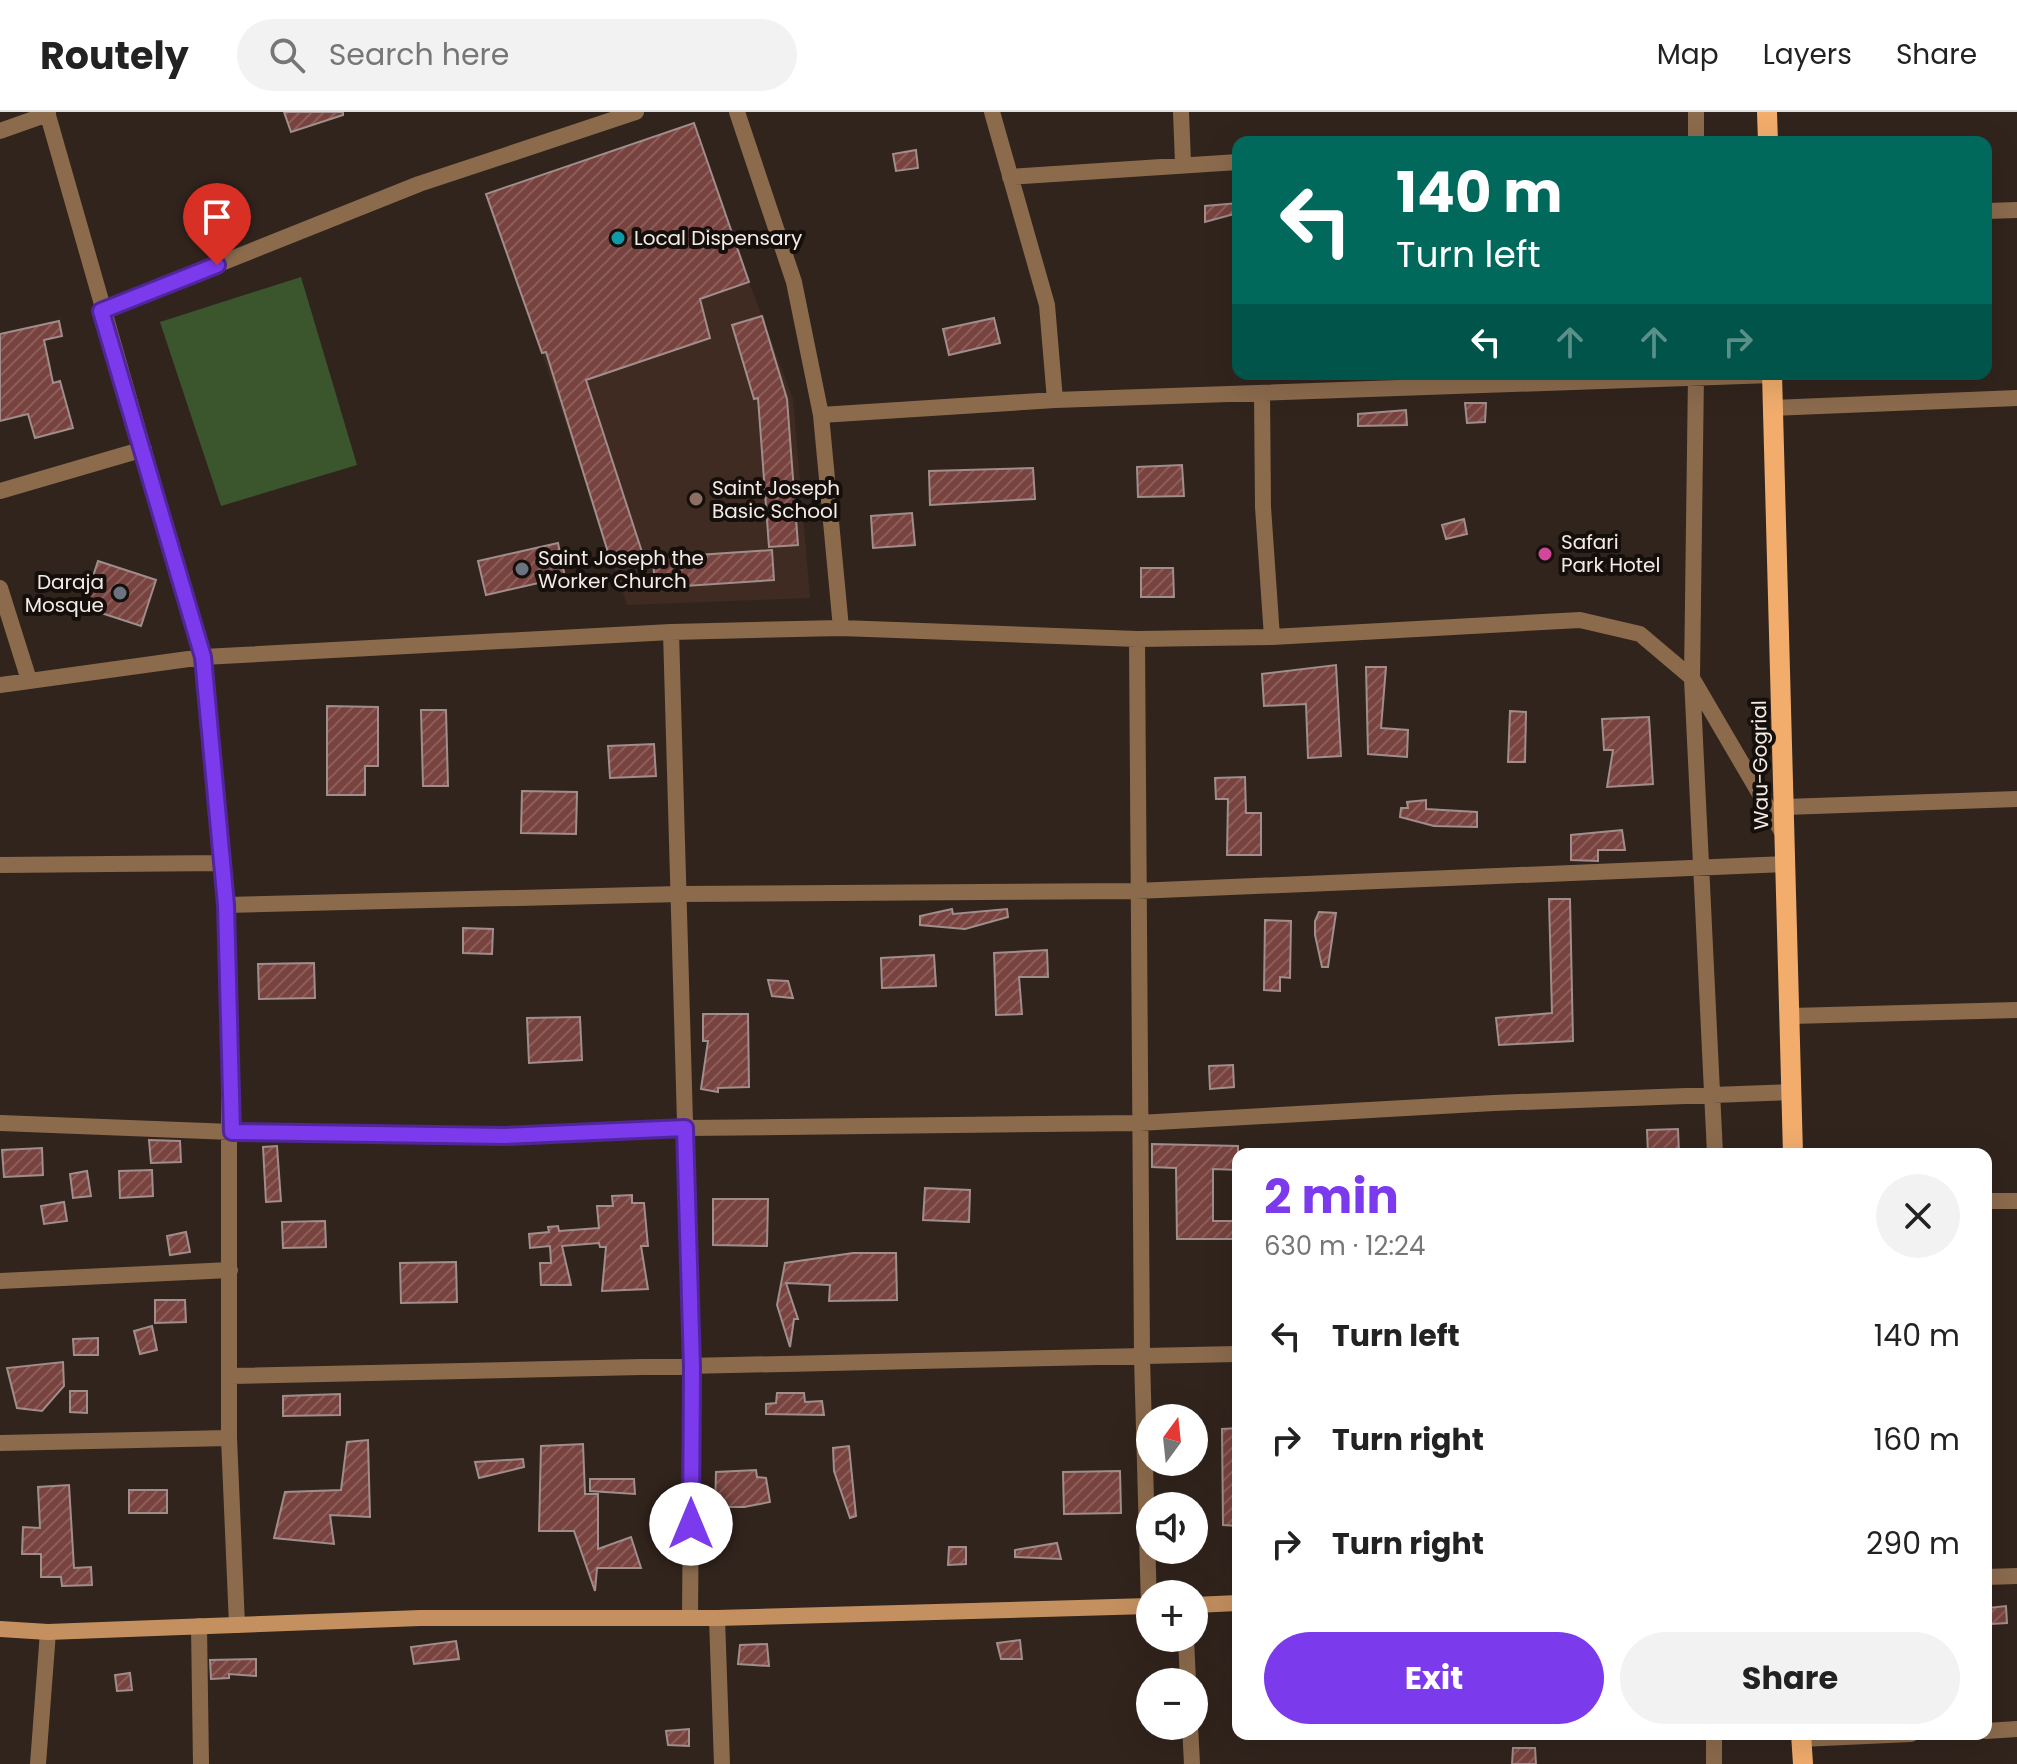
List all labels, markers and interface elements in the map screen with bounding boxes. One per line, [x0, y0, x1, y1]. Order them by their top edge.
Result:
search box [237, 19, 797, 91]
text: Routely [40, 29, 189, 82]
icon: search [265, 33, 309, 77]
text: Search here [329, 33, 509, 76]
text: Map [1657, 35, 1719, 74]
text: Layers [1763, 35, 1852, 74]
text: Share [1896, 35, 1977, 74]
text: 140 m [1396, 153, 1563, 232]
icon: left [1264, 168, 1368, 272]
pin [183, 183, 251, 265]
icon: arrive [195, 195, 239, 239]
place label: Local Dispensary [634, 224, 802, 252]
marker: Local Dispensary [609, 229, 627, 247]
text: Turn left [1396, 229, 1541, 280]
icon: left [1464, 320, 1508, 364]
icon: ahead [1548, 320, 1592, 364]
icon: ahead [1632, 320, 1676, 364]
icon: right [1716, 320, 1760, 364]
place label: Saint Joseph Basic School [712, 474, 840, 525]
marker: Saint Joseph Basic School [687, 490, 705, 508]
place label: Safari Park Hotel [1561, 528, 1660, 579]
place label: Saint Joseph the Worker Church [538, 544, 704, 595]
marker: Safari Park Hotel [1536, 545, 1554, 563]
marker: Saint Joseph the Worker Church [513, 560, 531, 578]
place label: Daraja Mosque [25, 568, 104, 619]
marker: Daraja Mosque [111, 584, 129, 602]
street label: Wau-Gogrial [1745, 700, 1775, 830]
text: 2 min [1264, 1163, 1399, 1230]
button: close [1876, 1174, 1960, 1258]
text: 630 m · 12:24 [1264, 1228, 1425, 1264]
icon: left [1264, 1314, 1308, 1358]
text: Turn left [1332, 1314, 1460, 1357]
text: 140 m [1874, 1314, 1960, 1357]
north arrow [1136, 1404, 1208, 1476]
map controls [1136, 1404, 1208, 1740]
icon: right [1264, 1418, 1308, 1462]
text: Turn right [1332, 1418, 1484, 1461]
text: 160 m [1874, 1418, 1960, 1461]
position arrow [649, 1482, 733, 1566]
button: sound [1136, 1492, 1208, 1564]
icon: right [1264, 1522, 1308, 1566]
text: Turn right [1332, 1522, 1484, 1565]
text: 290 m [1866, 1522, 1960, 1565]
button: + [1136, 1580, 1208, 1652]
button: Exit [1264, 1632, 1604, 1724]
button: Share [1620, 1632, 1960, 1724]
button: − [1136, 1668, 1208, 1740]

